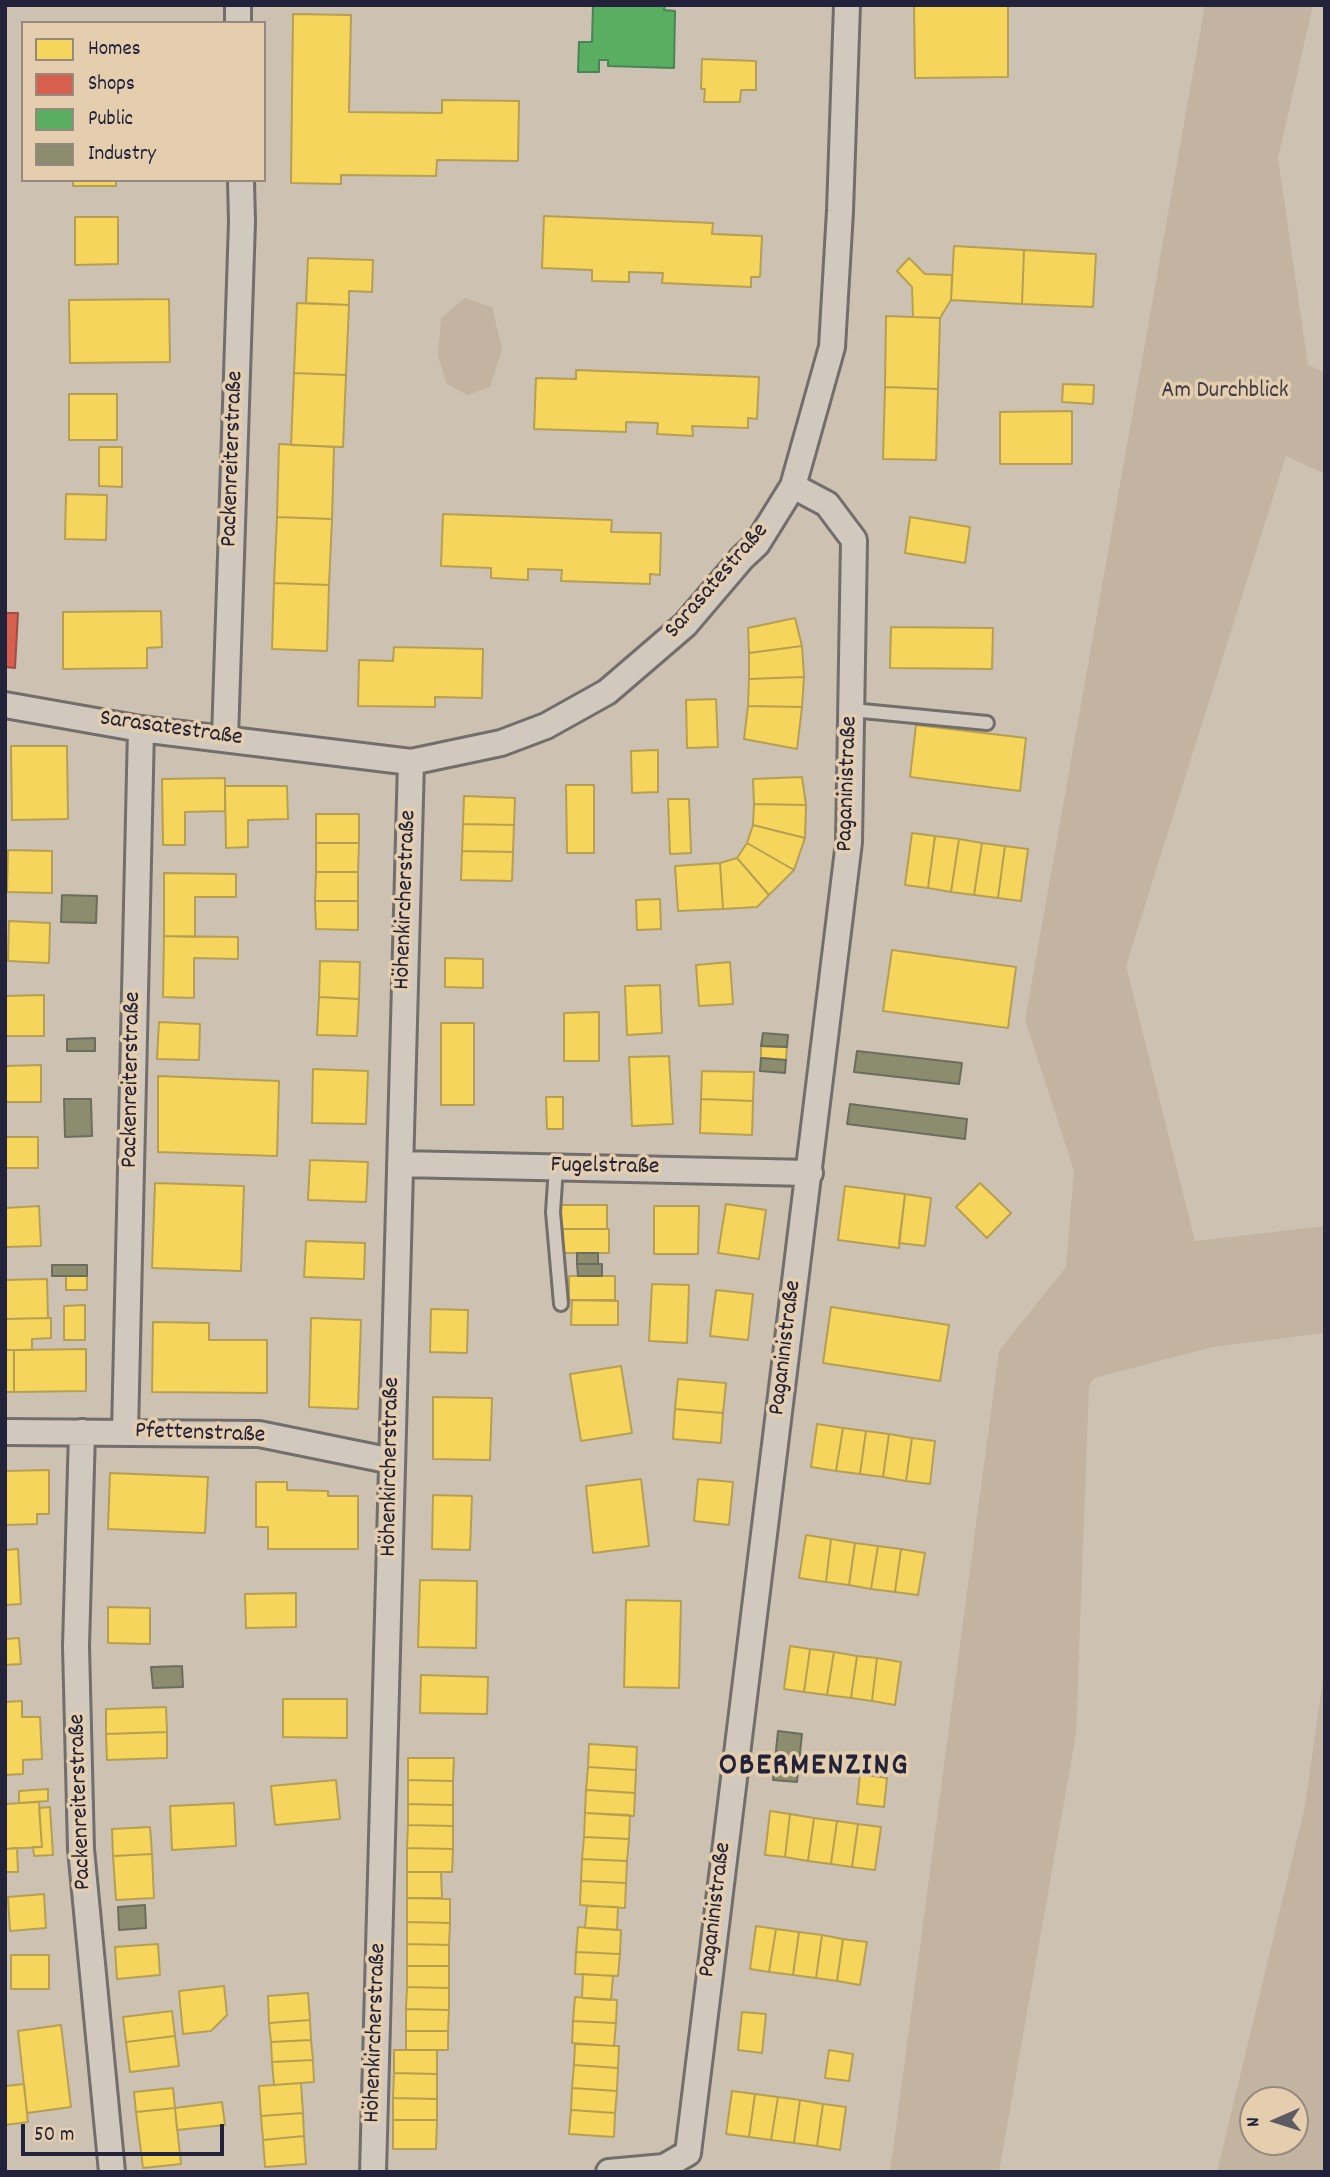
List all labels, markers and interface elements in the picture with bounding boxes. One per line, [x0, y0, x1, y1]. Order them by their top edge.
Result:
legend [21, 21, 266, 182]
text: Homes [88, 35, 141, 65]
text: Shops [88, 70, 135, 100]
text: Public [88, 105, 133, 135]
text: Industry [88, 140, 156, 170]
street label: Packenreiterstraße [217, 370, 251, 548]
park label: Am Durchblick [1161, 379, 1289, 407]
street label: Sarasatestraße [660, 518, 776, 646]
street label: Sarasatestraße [98, 706, 244, 754]
street label: Paganinistraße [832, 716, 866, 852]
street label: Höhenkircherstraße [389, 810, 425, 990]
street label: Packenreiterstraße [117, 991, 149, 1169]
street label: Fugelstraße [550, 1153, 660, 1183]
street label: Paganinistraße [764, 1279, 810, 1417]
street label: Höhenkircherstraße [376, 1377, 408, 1557]
street label: Pfettenstraße [134, 1418, 266, 1452]
street label: Packenreiterstraße [65, 1713, 99, 1891]
district label: OBERMENZING [720, 1750, 908, 1788]
street label: Paganinistraße [694, 1841, 740, 1979]
street label: Höhenkircherstraße [359, 1943, 395, 2123]
north arrow [1239, 2086, 1309, 2156]
scale bar [24, 2110, 228, 2154]
text: N [1241, 2117, 1268, 2127]
text: 50 m [34, 2121, 74, 2151]

